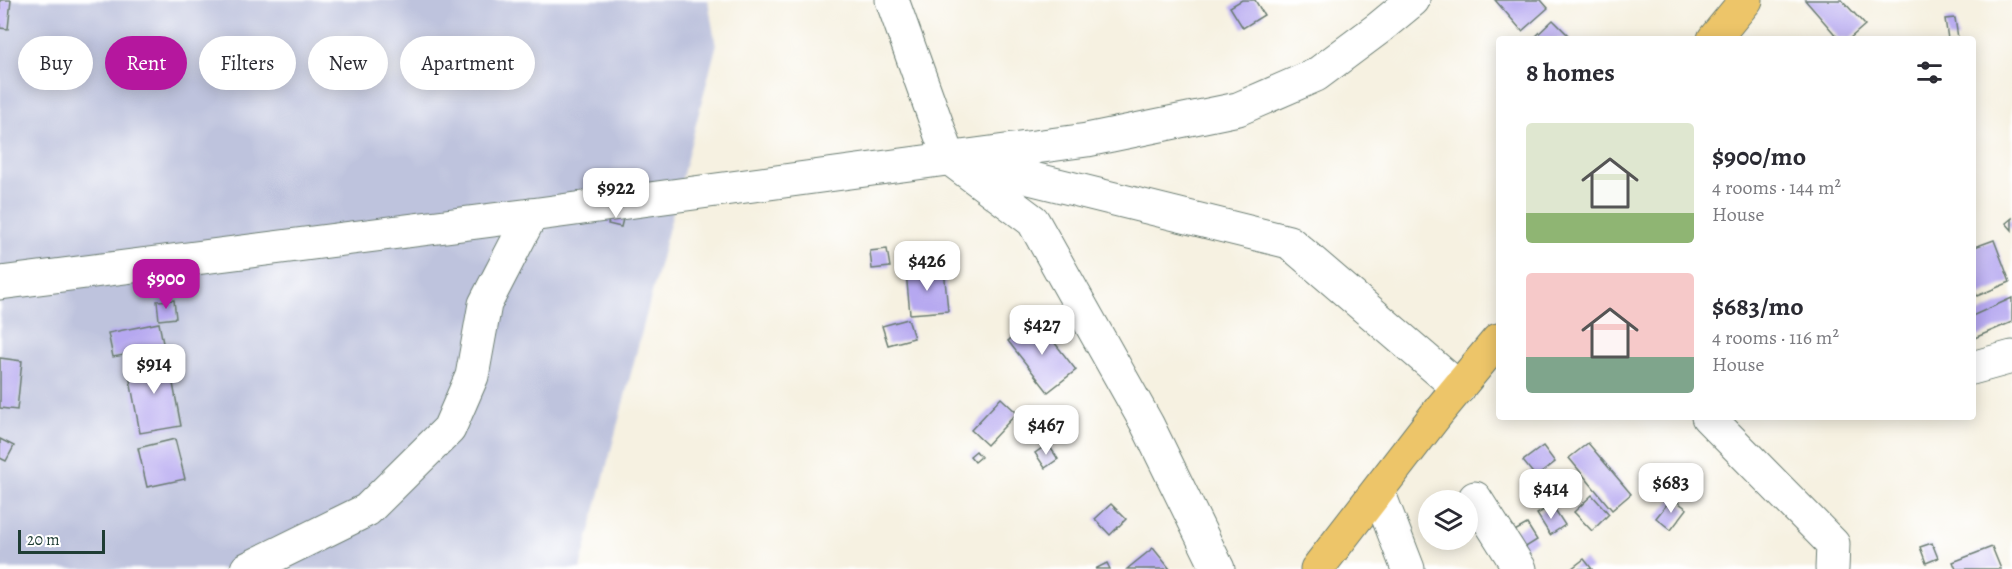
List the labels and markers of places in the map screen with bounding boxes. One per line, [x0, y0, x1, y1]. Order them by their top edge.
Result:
pin: $922 [580, 168, 652, 219]
pin: $426 [891, 241, 963, 292]
pin: $900 [130, 259, 202, 310]
pin: $427 [1006, 305, 1078, 356]
pin: $914 [118, 344, 190, 395]
pin: $467 [1010, 405, 1082, 456]
pin: $683 [1635, 463, 1707, 514]
pin: $414 [1515, 469, 1587, 520]

